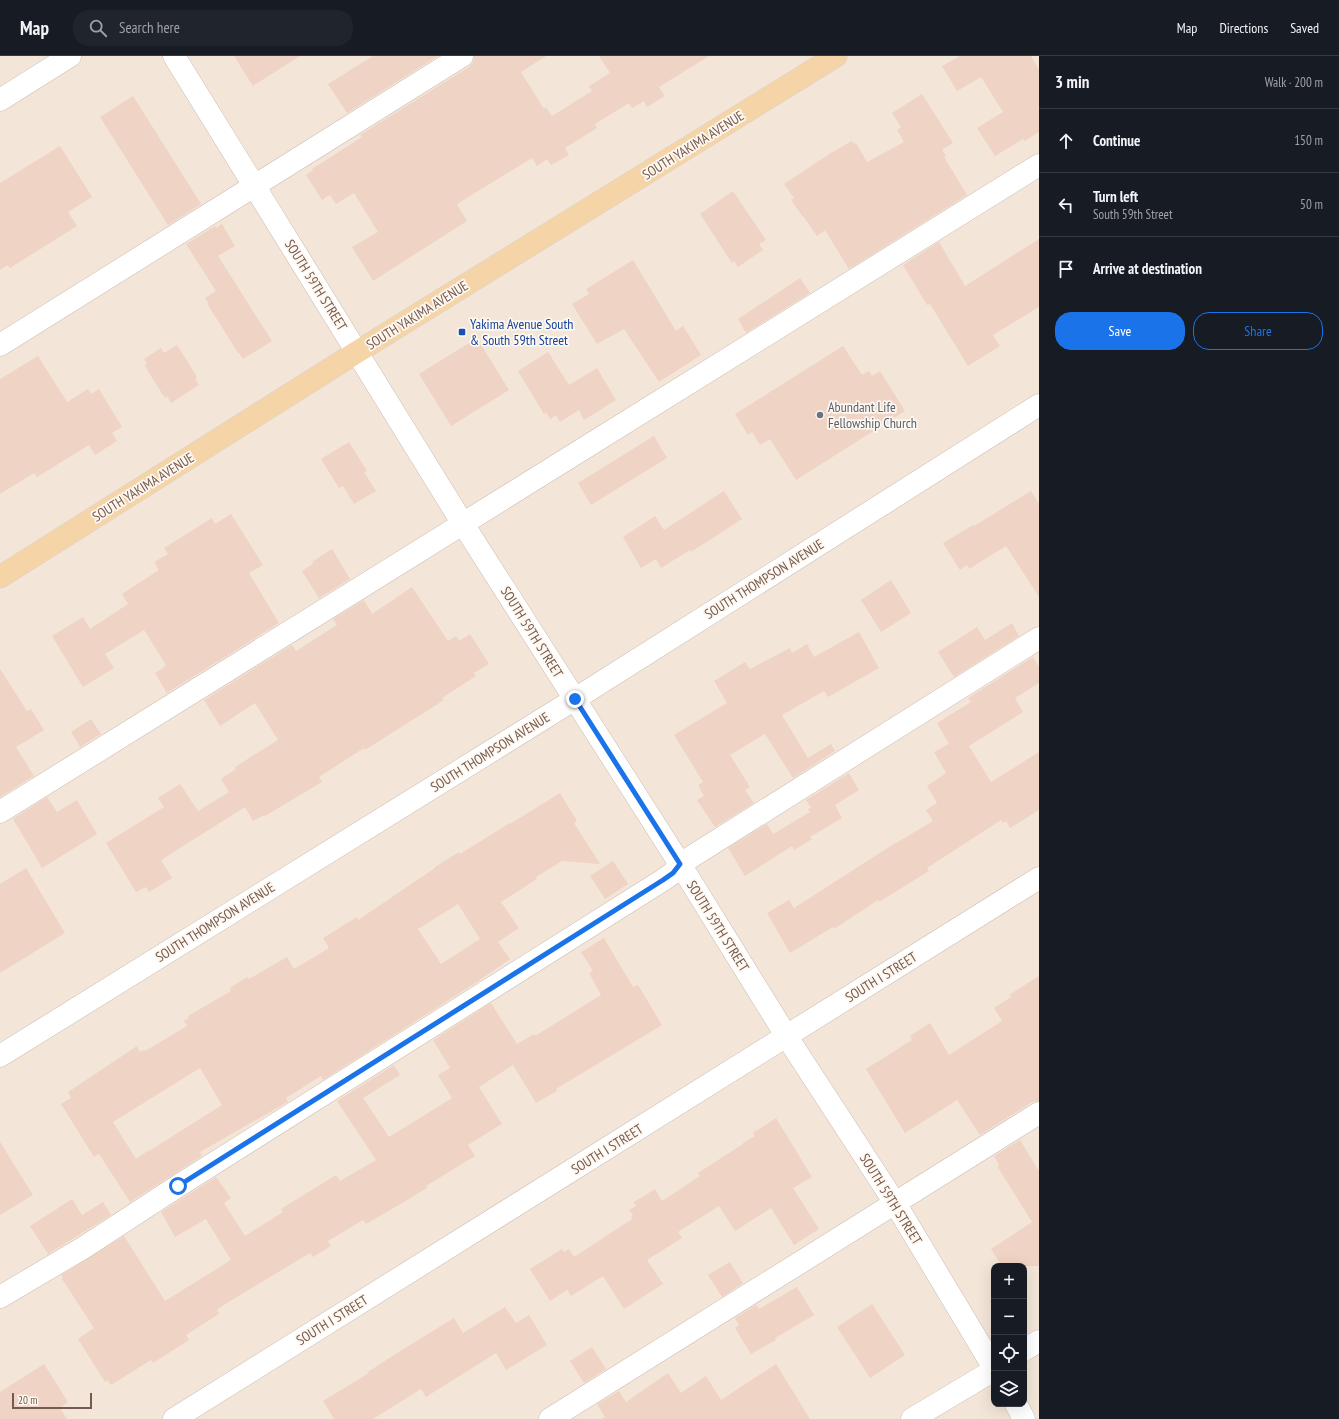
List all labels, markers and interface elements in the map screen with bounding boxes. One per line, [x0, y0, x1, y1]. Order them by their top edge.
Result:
search box [73, 10, 353, 46]
text: Map [20, 16, 49, 40]
icon: search [87, 17, 109, 39]
text: Search here [119, 18, 180, 37]
text: Map [1177, 19, 1197, 37]
text: Directions [1219, 19, 1268, 37]
text: Saved [1290, 19, 1319, 37]
text: 3 min [1055, 71, 1089, 93]
text: Walk · 200 m [1265, 74, 1323, 91]
street label: SOUTH YAKIMA AVENUE [639, 106, 747, 184]
icon: ahead [1055, 130, 1077, 152]
text: Continue [1093, 131, 1140, 150]
text: 150 m [1294, 132, 1323, 149]
text: Turn left [1093, 187, 1138, 206]
icon: left [1055, 194, 1077, 216]
text: 50 m [1300, 196, 1323, 213]
text: South 59th Street [1093, 206, 1173, 223]
street label: SOUTH 59TH STREET [281, 236, 352, 335]
icon: arrive [1055, 258, 1077, 280]
text: Arrive at destination [1093, 259, 1202, 278]
street label: SOUTH YAKIMA AVENUE [363, 276, 471, 354]
button: Save [1055, 312, 1185, 350]
button: Share [1193, 312, 1323, 350]
place label: Yakima Avenue South & South 59th Street [470, 315, 573, 349]
marker: Yakima Avenue South & South 59th Street [457, 327, 467, 337]
place label: Abundant Life Fellowship Church [828, 398, 917, 432]
marker: Abundant Life Fellowship Church [815, 410, 825, 420]
street label: SOUTH YAKIMA AVENUE [89, 448, 197, 526]
street label: SOUTH THOMPSON AVENUE [701, 535, 827, 623]
street label: SOUTH 59TH STREET [497, 583, 568, 682]
route end [566, 690, 584, 708]
street label: SOUTH THOMPSON AVENUE [427, 708, 553, 796]
street label: SOUTH 59TH STREET [683, 877, 754, 976]
street label: SOUTH THOMPSON AVENUE [152, 878, 278, 966]
street label: SOUTH I STREET [842, 947, 921, 1006]
street label: SOUTH I STREET [568, 1119, 647, 1178]
street label: SOUTH 59TH STREET [856, 1150, 927, 1249]
route start [169, 1177, 187, 1195]
map controls [991, 1263, 1027, 1407]
button: + [991, 1263, 1027, 1299]
street label: SOUTH I STREET [293, 1290, 372, 1349]
button: − [991, 1299, 1027, 1335]
button: locate [991, 1335, 1027, 1371]
button: layers [991, 1371, 1027, 1407]
scale bar [12, 1391, 92, 1410]
text: 20 m [18, 1393, 37, 1407]

